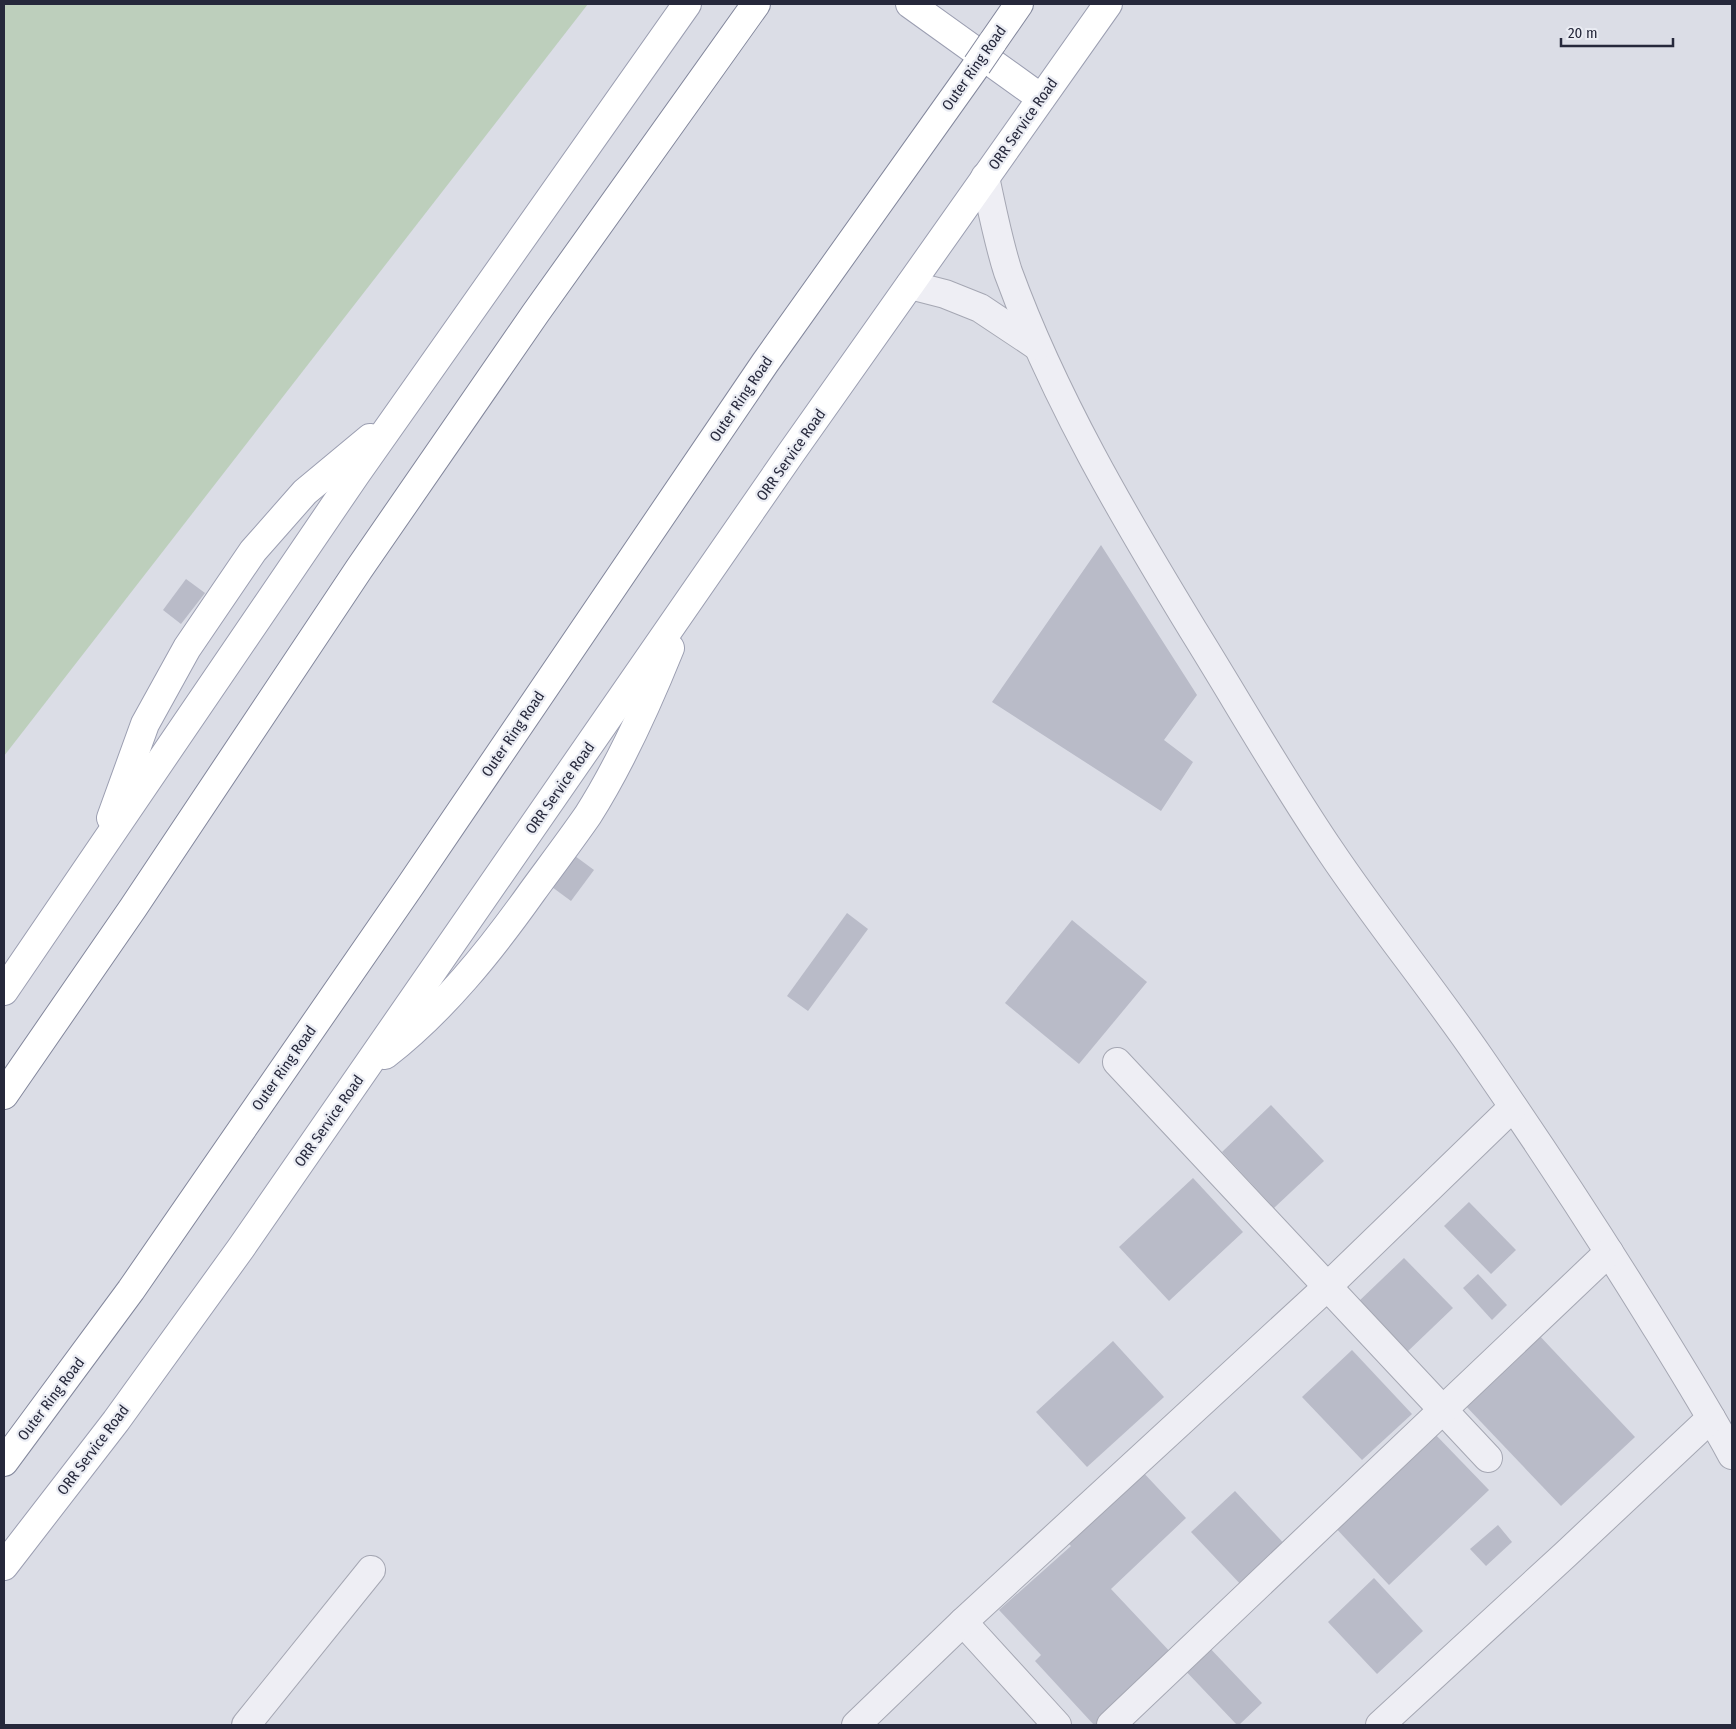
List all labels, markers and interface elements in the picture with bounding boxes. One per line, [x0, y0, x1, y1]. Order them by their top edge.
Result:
scale bar [1561, 15, 1674, 47]
street label: Outer Ring Road [938, 22, 1010, 114]
text: 20 m [1568, 24, 1598, 42]
street label: ORR Service Road [985, 75, 1061, 173]
street label: Outer Ring Road [706, 353, 776, 445]
street label: ORR Service Road [753, 406, 829, 504]
street label: Outer Ring Road [478, 688, 548, 780]
street label: ORR Service Road [522, 739, 598, 837]
street label: Outer Ring Road [248, 1022, 320, 1114]
street label: ORR Service Road [291, 1072, 367, 1170]
street label: Outer Ring Road [14, 1354, 88, 1444]
street label: ORR Service Road [53, 1401, 133, 1499]

